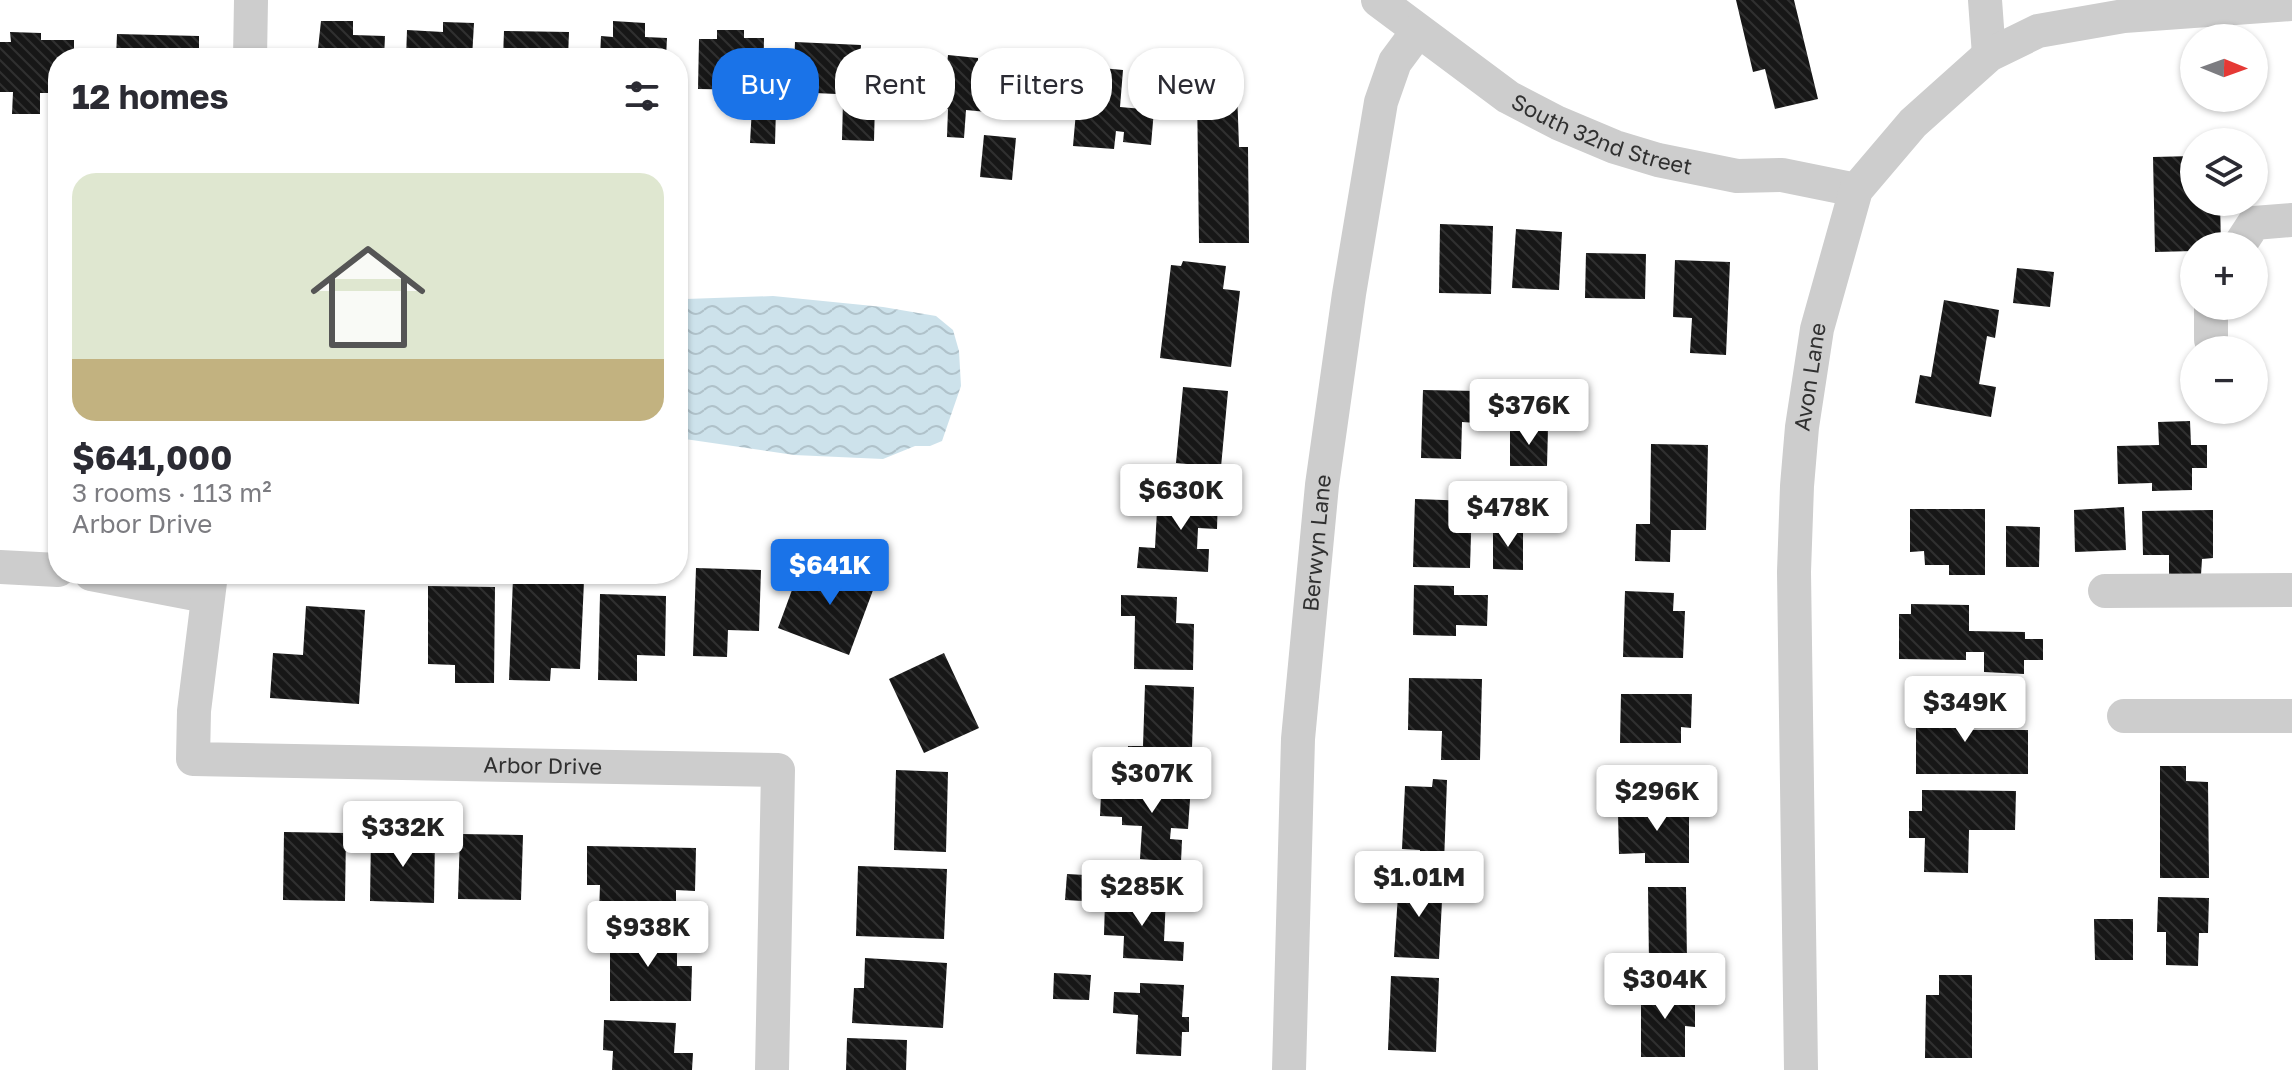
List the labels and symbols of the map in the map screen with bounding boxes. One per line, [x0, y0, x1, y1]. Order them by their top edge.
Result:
north arrow [2180, 24, 2268, 112]
street label: South 32nd Street [1507, 87, 1695, 180]
street label: Avon Lane [1788, 321, 1831, 433]
pin: $376K [1473, 379, 1585, 447]
pin: $630K [1125, 464, 1237, 532]
street label: Berwyn Lane [1296, 473, 1336, 613]
pin: $478K [1452, 481, 1564, 549]
pin: $641K [774, 539, 886, 607]
pin: $349K [1909, 676, 2021, 744]
pin: $307K [1096, 747, 1208, 815]
street label: Arbor Drive [483, 750, 603, 780]
pin: $296K [1601, 765, 1713, 833]
pin: $332K [347, 801, 459, 869]
pin: $1.01M [1354, 851, 1484, 919]
pin: $285K [1086, 860, 1198, 928]
pin: $938K [592, 901, 704, 969]
pin: $304K [1609, 953, 1721, 1021]

